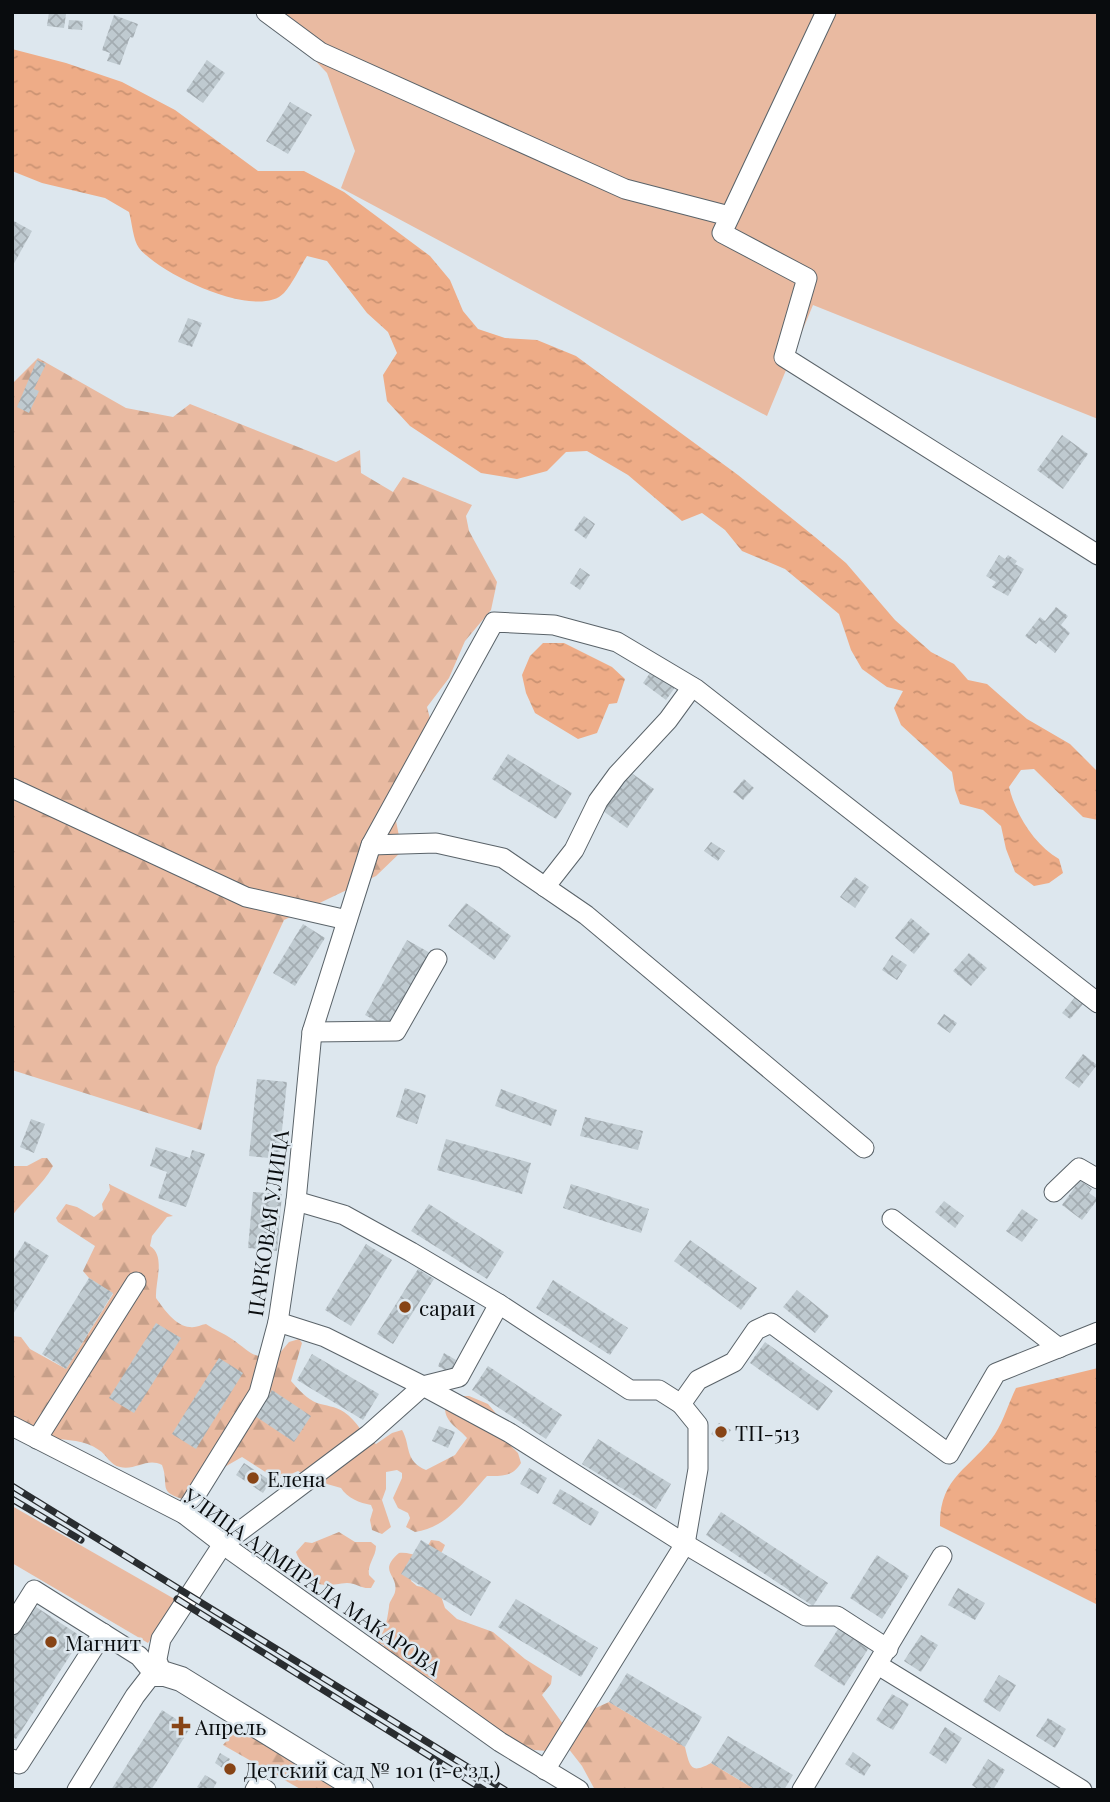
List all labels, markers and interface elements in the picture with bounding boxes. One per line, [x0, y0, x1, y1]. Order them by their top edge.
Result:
street label: ПАРКОВАЯ УЛИЦА [240, 1127, 294, 1318]
place label: сараи [419, 1293, 475, 1321]
marker: сараи [397, 1299, 413, 1315]
place label: ТП-513 [735, 1418, 800, 1446]
marker: ТП-513 [713, 1424, 729, 1440]
place label: Елена [267, 1464, 326, 1492]
marker: Елена [245, 1470, 261, 1486]
street label: УЛИЦА АДМИРАЛА МАКАРОВА [178, 1480, 448, 1681]
place label: Магнит [65, 1628, 141, 1656]
marker: Магнит [43, 1634, 59, 1650]
place label: Апрель [194, 1712, 266, 1740]
marker: Апрель [173, 1718, 189, 1734]
place label: Детский сад № 101 (1-е зд.) [244, 1755, 500, 1783]
marker: Детский сад № 101 (1-е зд.) [222, 1761, 238, 1777]

